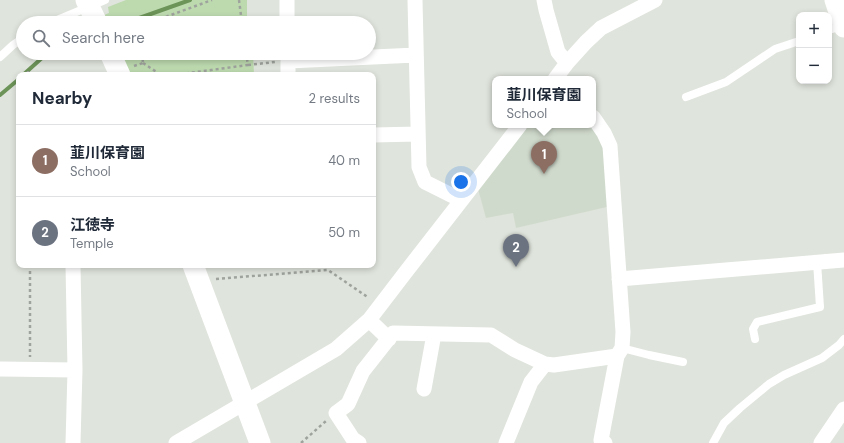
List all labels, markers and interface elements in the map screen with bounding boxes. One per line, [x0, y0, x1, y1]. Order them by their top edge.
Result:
map controls [796, 12, 832, 84]
button: + [796, 12, 832, 48]
search box [16, 16, 376, 60]
icon: search [30, 27, 52, 49]
text: Search here [62, 28, 145, 48]
button: − [796, 48, 832, 84]
popup [492, 76, 596, 128]
text: 韮川保育園 [506, 85, 582, 105]
text: Nearby [32, 87, 92, 109]
text: 2 results [309, 90, 360, 107]
text: School [506, 105, 547, 122]
pin: 1 [531, 141, 557, 174]
text: 韮川保育園 [70, 143, 145, 163]
text: 1 [43, 152, 47, 169]
text: 40 m [328, 152, 360, 169]
text: School [70, 163, 111, 180]
your location [451, 172, 471, 192]
text: 江徳寺 [70, 215, 115, 235]
text: 2 [41, 224, 49, 241]
text: 50 m [328, 224, 360, 241]
pin: 2 [503, 234, 529, 267]
text: Temple [70, 235, 114, 252]

